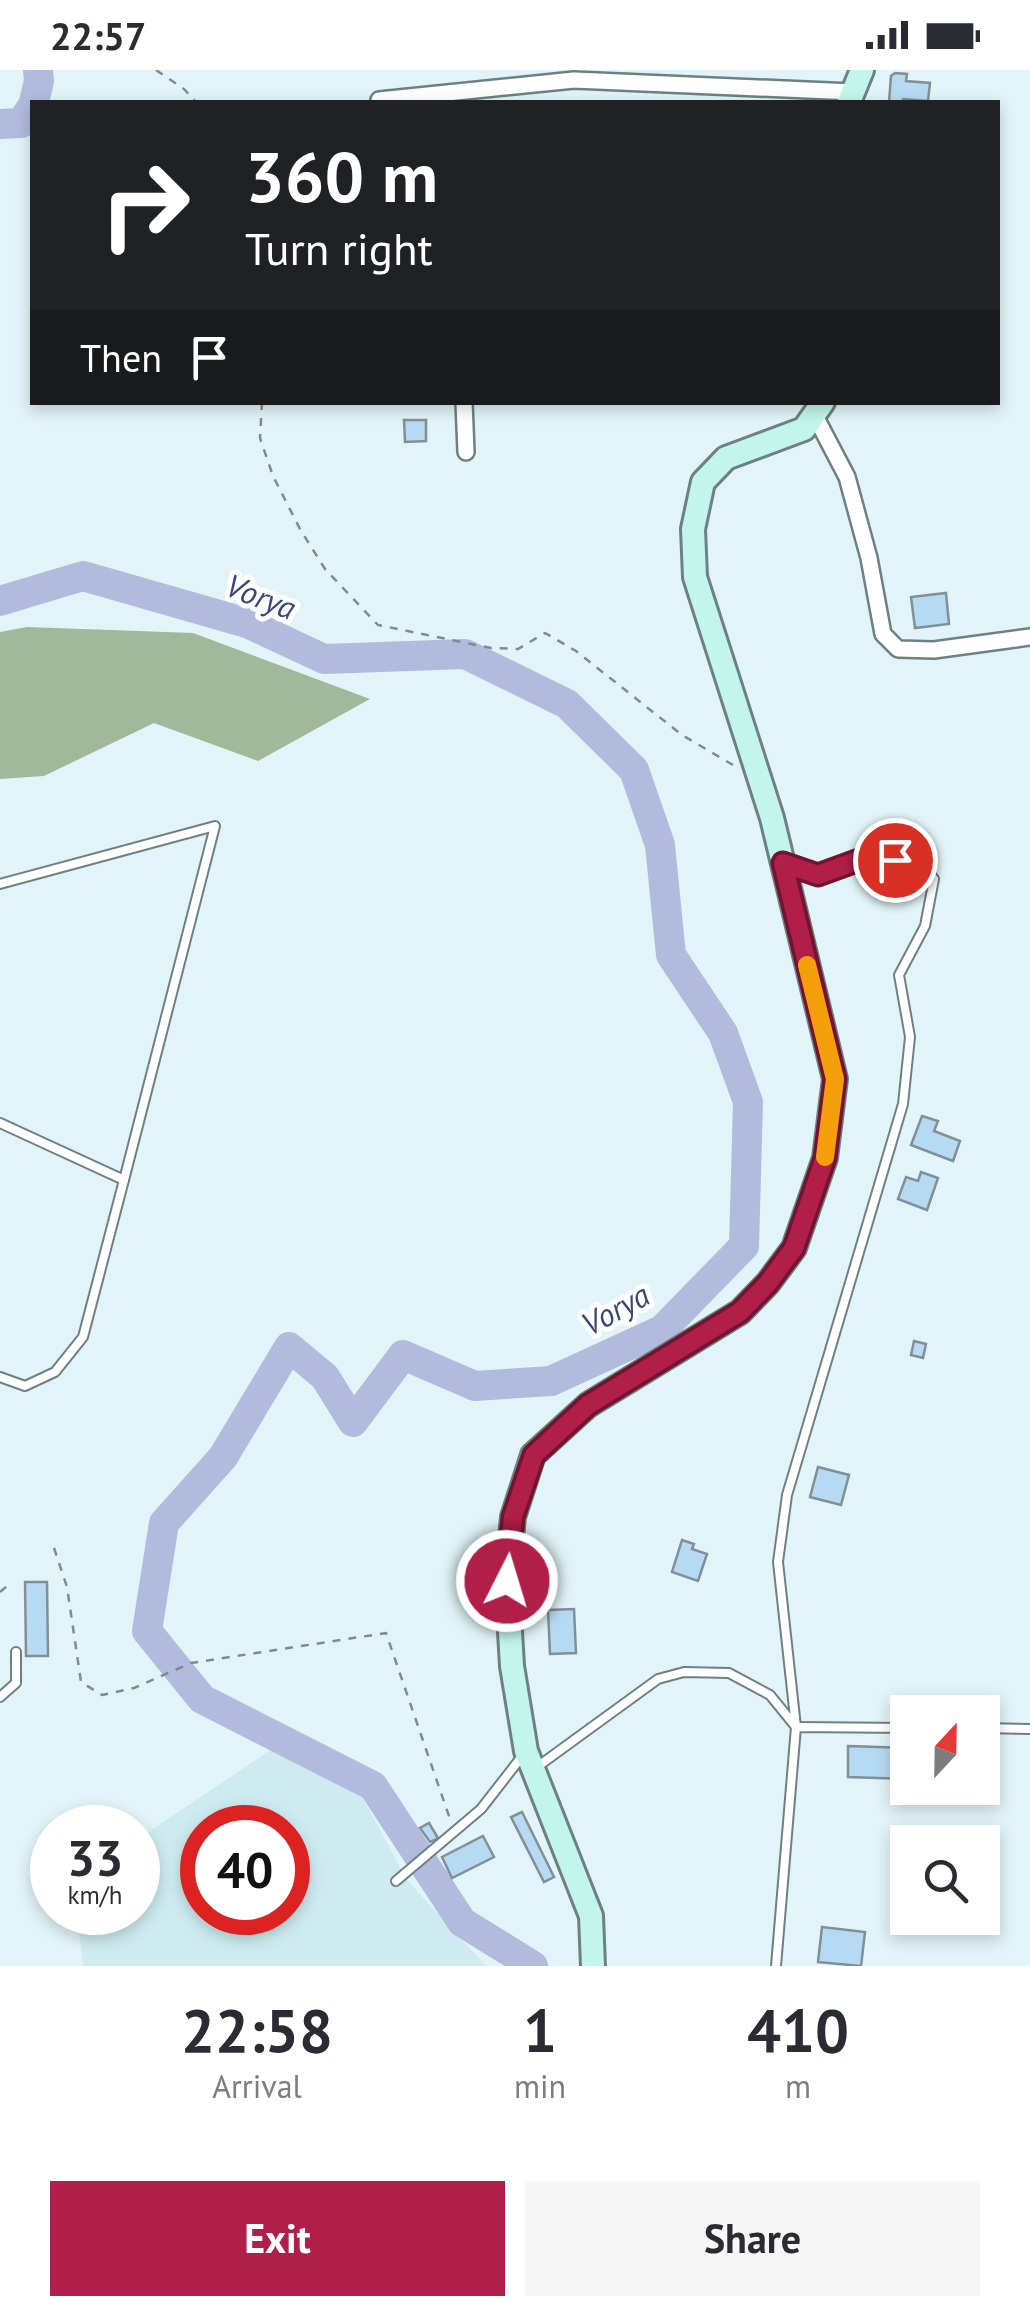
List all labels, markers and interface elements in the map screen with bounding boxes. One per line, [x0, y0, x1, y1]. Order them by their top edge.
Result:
text: 22:57 [50, 11, 146, 60]
text: 360 m [245, 131, 438, 221]
icon: right [80, 140, 210, 270]
text: Turn right [245, 219, 433, 277]
icon: arrive [182, 330, 237, 385]
text: Then [80, 333, 162, 382]
water label: Vorya [220, 564, 302, 629]
pin [853, 818, 938, 903]
icon: arrive [868, 833, 923, 888]
water label: Vorya [573, 1273, 657, 1345]
position arrow [455, 1529, 559, 1633]
north arrow [890, 1695, 1000, 1805]
map controls [890, 1695, 1000, 1935]
speed limit sign: 40 [180, 1805, 310, 1935]
text: 33 [67, 1825, 123, 1890]
button: search [890, 1825, 1000, 1935]
text: km/h [68, 1879, 122, 1911]
text: 22:58 [181, 1991, 333, 2069]
text: 1 [523, 1991, 557, 2069]
text: 410 [747, 1991, 849, 2069]
text: Arrival [212, 2065, 302, 2107]
text: min [514, 2065, 566, 2107]
text: m [785, 2065, 811, 2107]
button: Exit [50, 2181, 505, 2296]
button: Share [525, 2181, 980, 2296]

